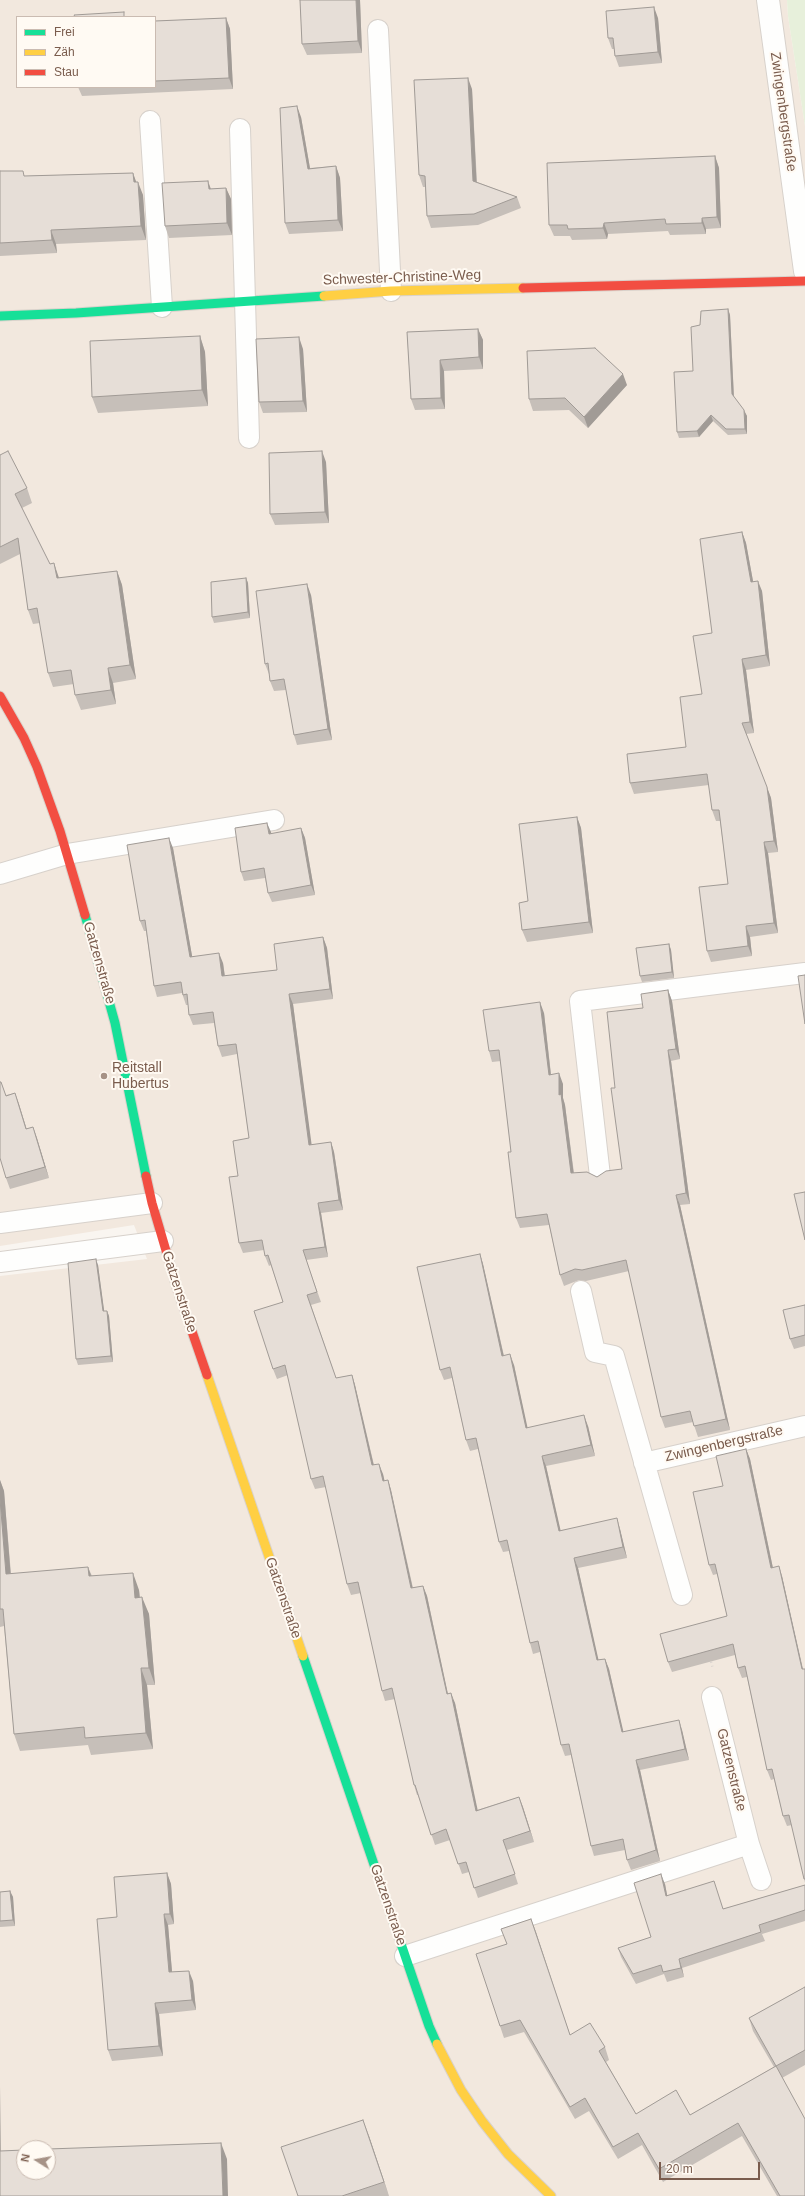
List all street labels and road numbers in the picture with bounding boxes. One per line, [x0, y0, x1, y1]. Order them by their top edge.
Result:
street label: Zwingenbergstraße [766, 51, 800, 173]
street label: Schwester-Christine-Weg [323, 267, 481, 289]
street label: Gatzenstraße [79, 920, 119, 1006]
street label: Gatzenstraße [158, 1249, 200, 1335]
street label: Zwingenbergstraße [663, 1422, 785, 1466]
street label: Gatzenstraße [261, 1555, 305, 1641]
street label: Gatzenstraße [713, 1727, 749, 1813]
street label: Gatzenstraße [366, 1862, 410, 1948]

